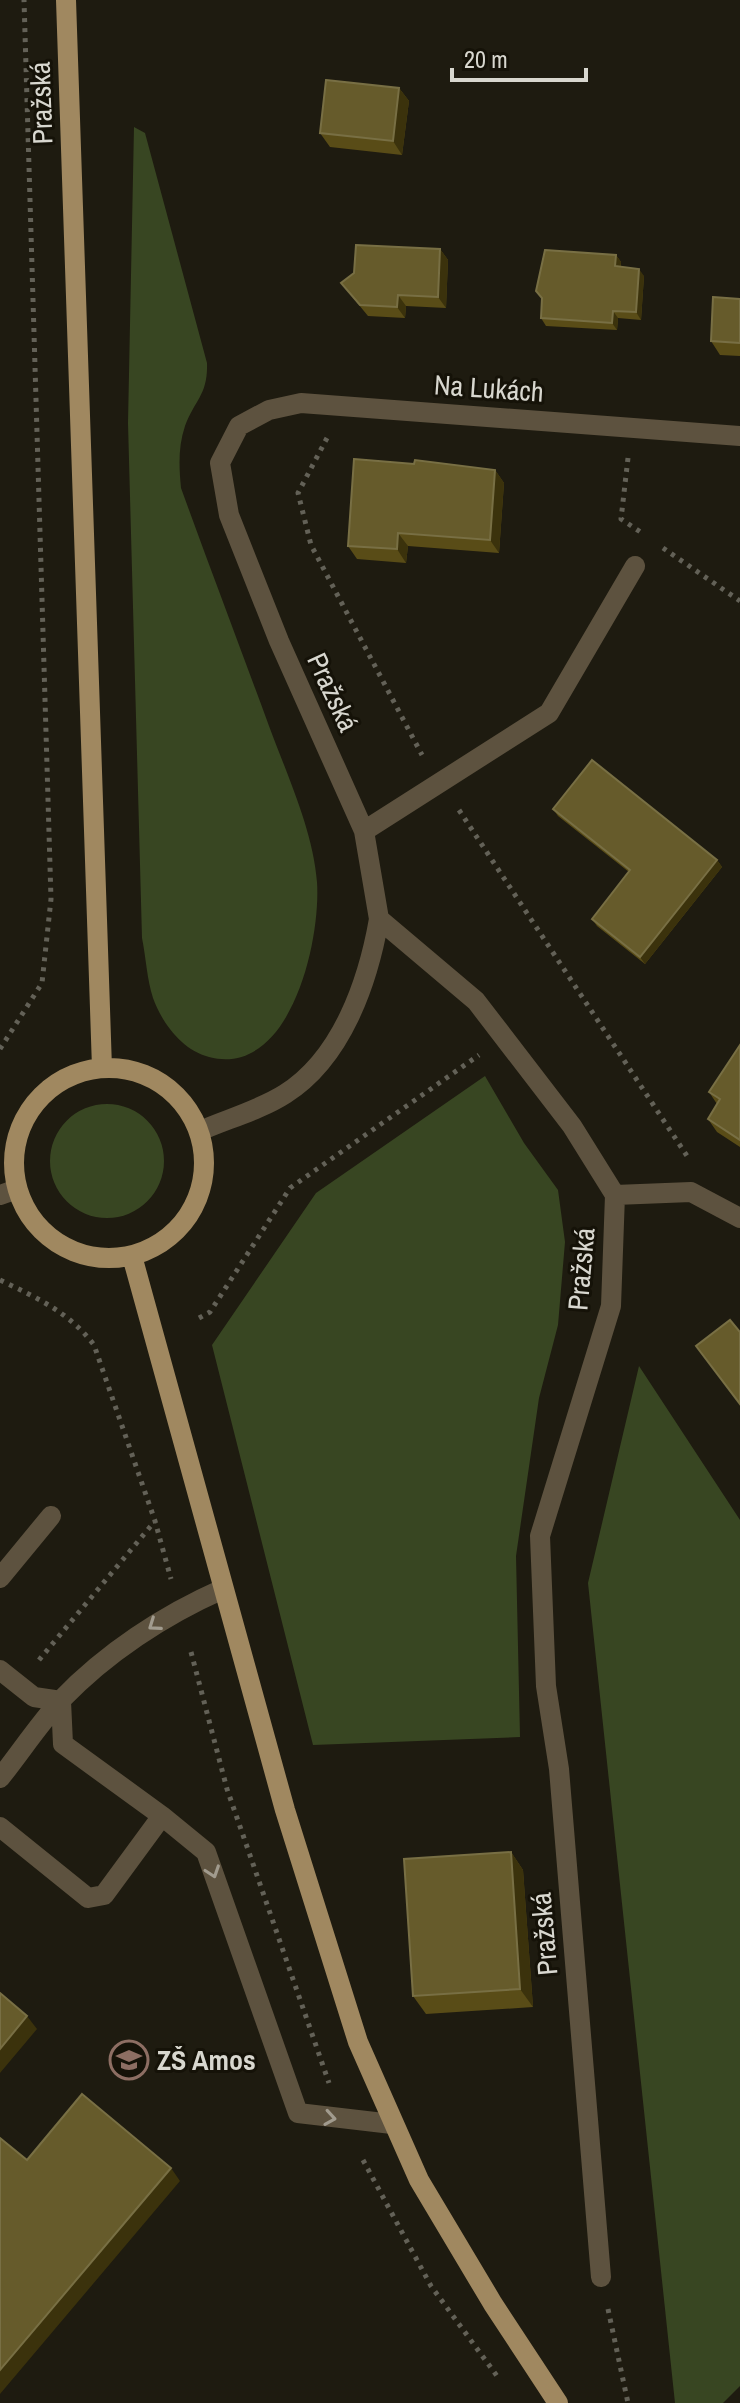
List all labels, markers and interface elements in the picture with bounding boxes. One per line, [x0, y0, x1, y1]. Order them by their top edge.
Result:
scale bar [452, 32, 586, 82]
text: 20 m [464, 43, 508, 75]
street label: Pražská [21, 61, 61, 145]
street label: Na Lukách [433, 365, 545, 411]
street label: Pražská [298, 646, 368, 738]
street label: Pražská [558, 1226, 604, 1312]
one-way arrow [149, 1615, 163, 1630]
one-way arrow [204, 1864, 220, 1878]
street label: Pražská [521, 1891, 567, 1977]
school or university icon: ZŠ Amos [108, 2039, 150, 2081]
place label: ZŠ Amos [157, 2041, 256, 2079]
one-way arrow [323, 2109, 337, 2126]

